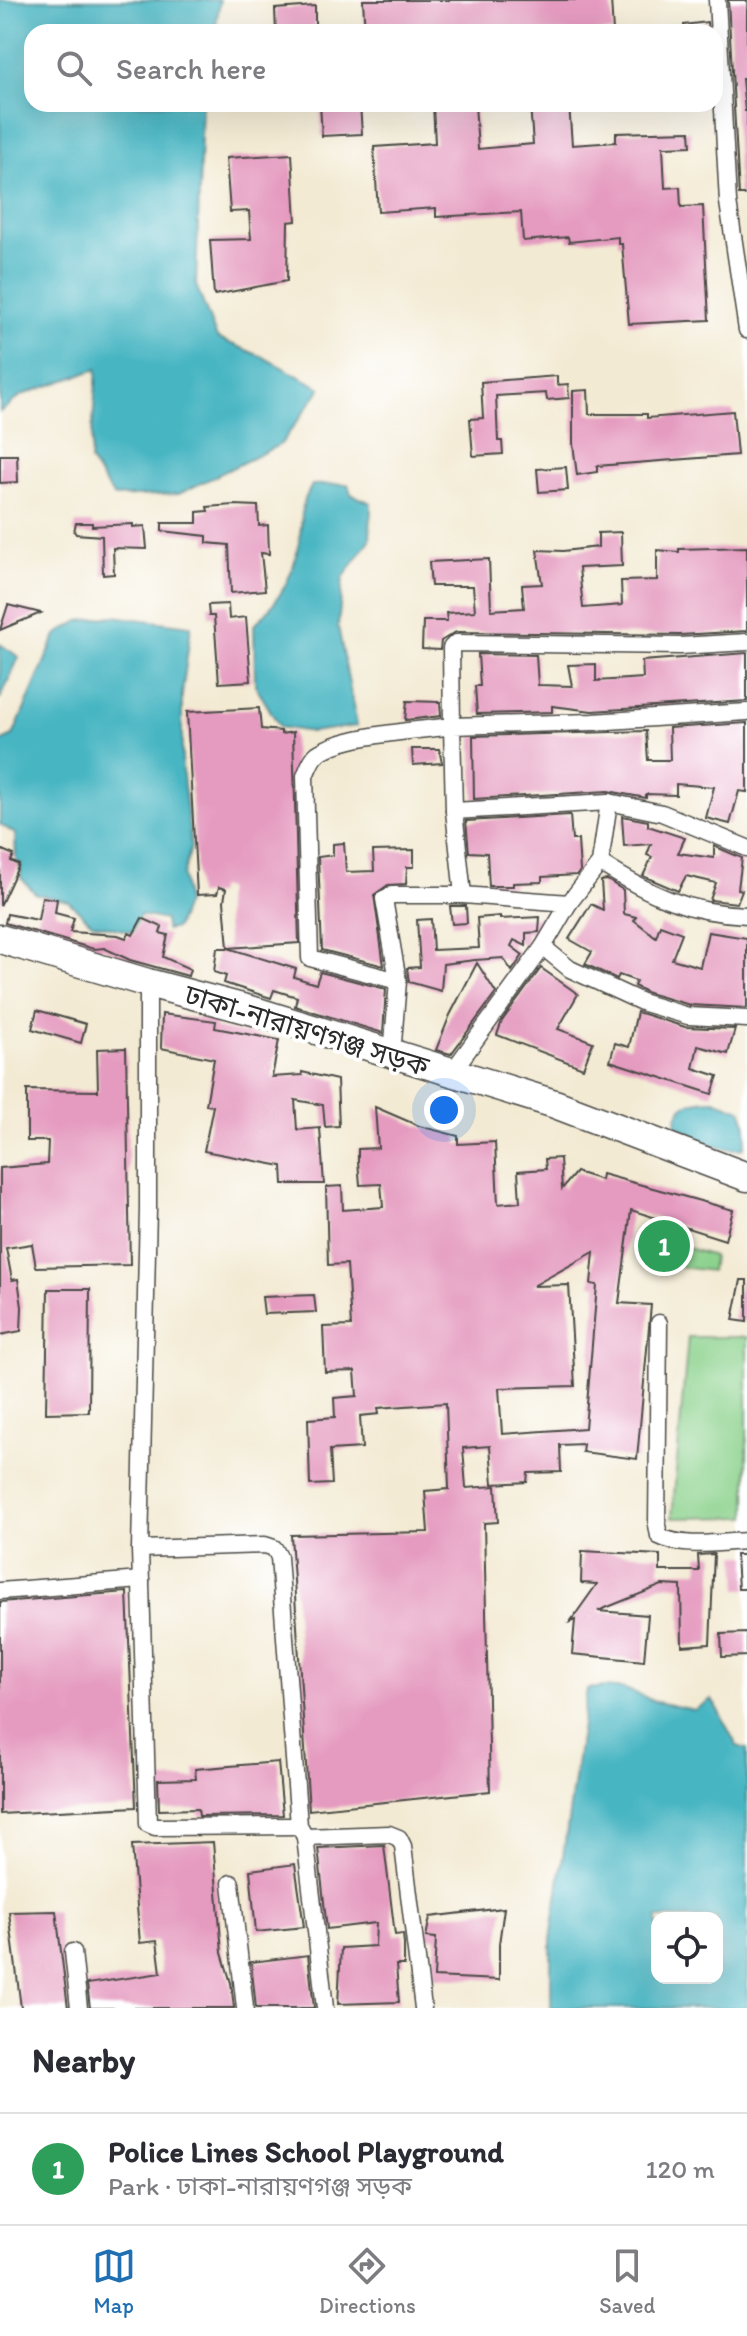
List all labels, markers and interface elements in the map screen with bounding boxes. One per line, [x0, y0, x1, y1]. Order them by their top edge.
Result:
search box [24, 24, 723, 112]
icon: search [52, 46, 96, 90]
text: Search here [116, 50, 266, 87]
street label: ঢাকা-নারায়ণগঞ্জ সড়ক [180, 976, 433, 1083]
your location [424, 1090, 464, 1130]
pin: 1 [638, 1216, 690, 1276]
map controls [651, 1912, 723, 1984]
button: locate [651, 1912, 723, 1984]
text: Nearby [32, 2040, 135, 2081]
text: Police Lines School Playground [108, 2133, 504, 2170]
text: 1 [52, 2153, 64, 2185]
text: 120 m [646, 2153, 715, 2185]
text: Park · ঢাকা-নারায়ণগঞ্জ সড়ক [108, 2170, 412, 2202]
tab: Map [92, 2244, 136, 2319]
tab: Directions [319, 2244, 416, 2319]
tab: Saved [599, 2244, 655, 2319]

